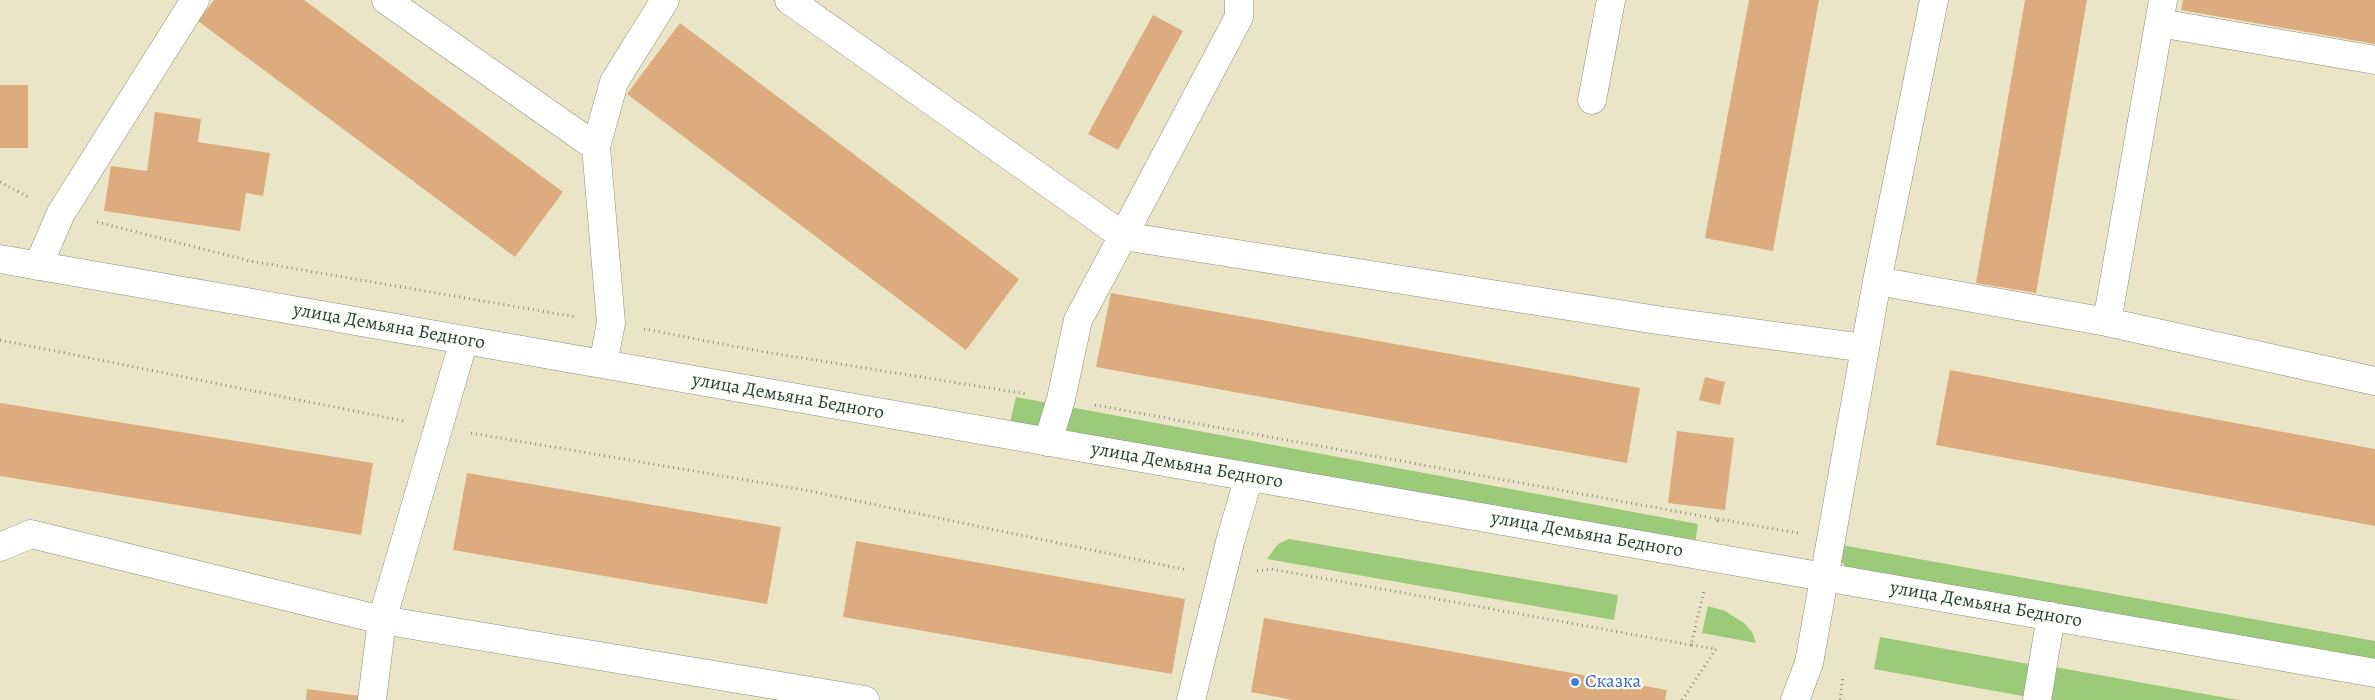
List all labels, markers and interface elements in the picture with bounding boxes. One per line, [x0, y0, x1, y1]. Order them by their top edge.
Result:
street label: улица Демьяна Бедного [291, 299, 487, 355]
street label: улица Демьяна Бедного [690, 369, 886, 425]
street label: улица Демьяна Бедного [1089, 438, 1285, 494]
street label: улица Демьяна Бедного [1489, 507, 1685, 563]
street label: улица Демьяна Бедного [1888, 577, 2084, 633]
place label: Сказка [1585, 671, 1641, 693]
marker: Сказка [1569, 676, 1581, 688]

